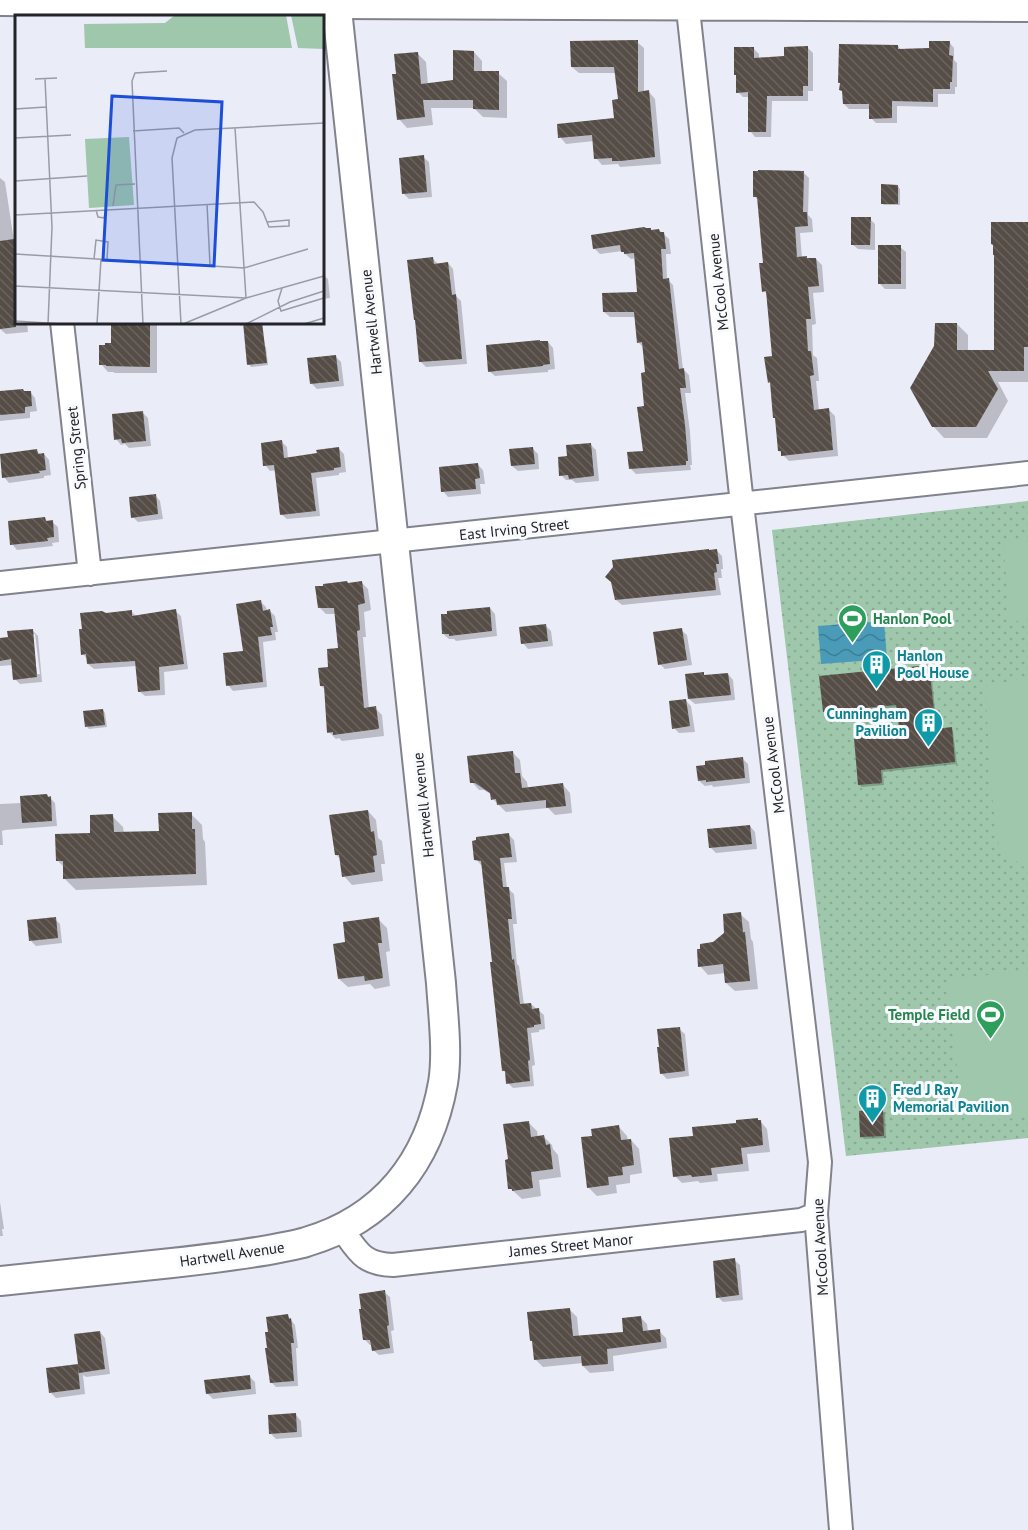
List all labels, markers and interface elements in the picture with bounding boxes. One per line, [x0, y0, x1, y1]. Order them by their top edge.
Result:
inset map [15, 15, 324, 324]
street label: McCool Avenue [703, 233, 733, 331]
street label: Hartwell Avenue [356, 268, 386, 376]
street label: Spring Street [62, 405, 90, 491]
street label: East Irving Street [458, 514, 570, 544]
sports icon: Hanlon Pool [836, 602, 868, 644]
place label: Hanlon Pool [873, 609, 952, 628]
place label: Hanlon Pool House [897, 646, 970, 682]
building icon: Hanlon Pool House [860, 648, 892, 690]
place label: Cunningham Pavilion [826, 704, 907, 740]
building icon: Cunningham Pavilion [912, 706, 944, 748]
street label: McCool Avenue [758, 715, 788, 815]
street label: Hartwell Avenue [408, 751, 438, 859]
sports icon: Temple Field [975, 998, 1007, 1040]
place label: Temple Field [888, 1005, 970, 1024]
place label: Fred J Ray Memorial Pavilion [893, 1080, 1009, 1116]
building icon: Fred J Ray Memorial Pavilion [856, 1082, 888, 1124]
street label: McCool Avenue [808, 1198, 832, 1296]
street label: James Street Manor [507, 1229, 634, 1261]
street label: Hartwell Avenue [178, 1237, 286, 1271]

